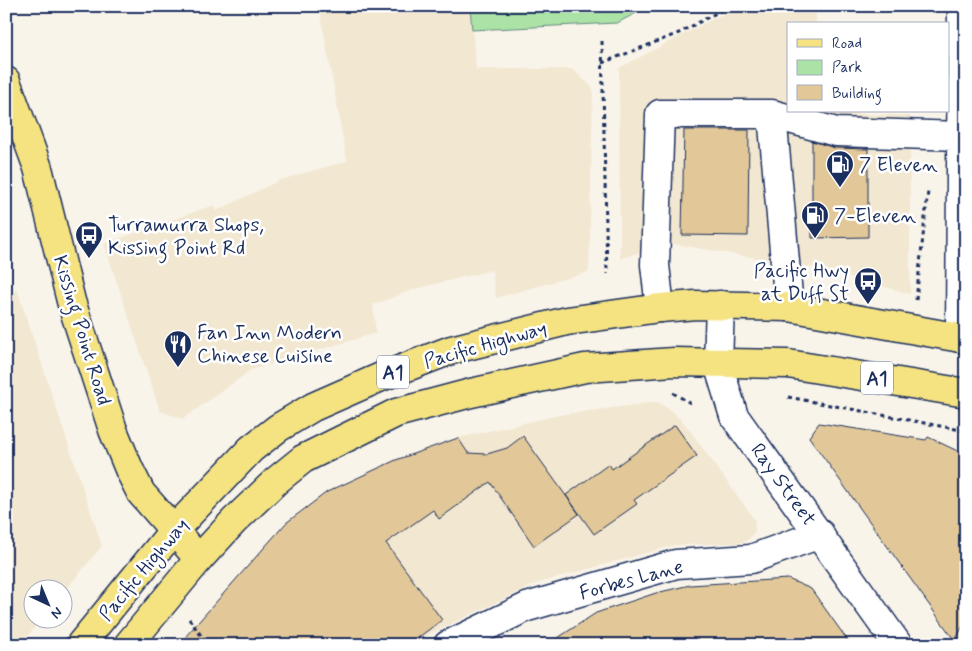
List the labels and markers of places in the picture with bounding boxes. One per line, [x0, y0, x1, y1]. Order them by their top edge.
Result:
fuel station icon: 7 Eleven [825, 149, 855, 188]
place label: 7 Eleven [859, 152, 938, 179]
fuel station icon: 7-Eleven [800, 200, 830, 239]
place label: 7-Eleven [834, 203, 917, 230]
place label: Turramurra Shops, Kissing Point Rd [108, 212, 264, 264]
bus stop icon: Turramurra Shops, Kissing Point Rd [74, 220, 104, 259]
place label: Pacific Hwy at Duff St [754, 258, 849, 308]
bus stop icon: Pacific Hwy at Duff St [853, 266, 883, 305]
place label: Fan Inn Modern Chinese Cuisine [197, 320, 342, 370]
restaurant icon: Fan Inn Modern Chinese Cuisine [163, 329, 193, 368]

